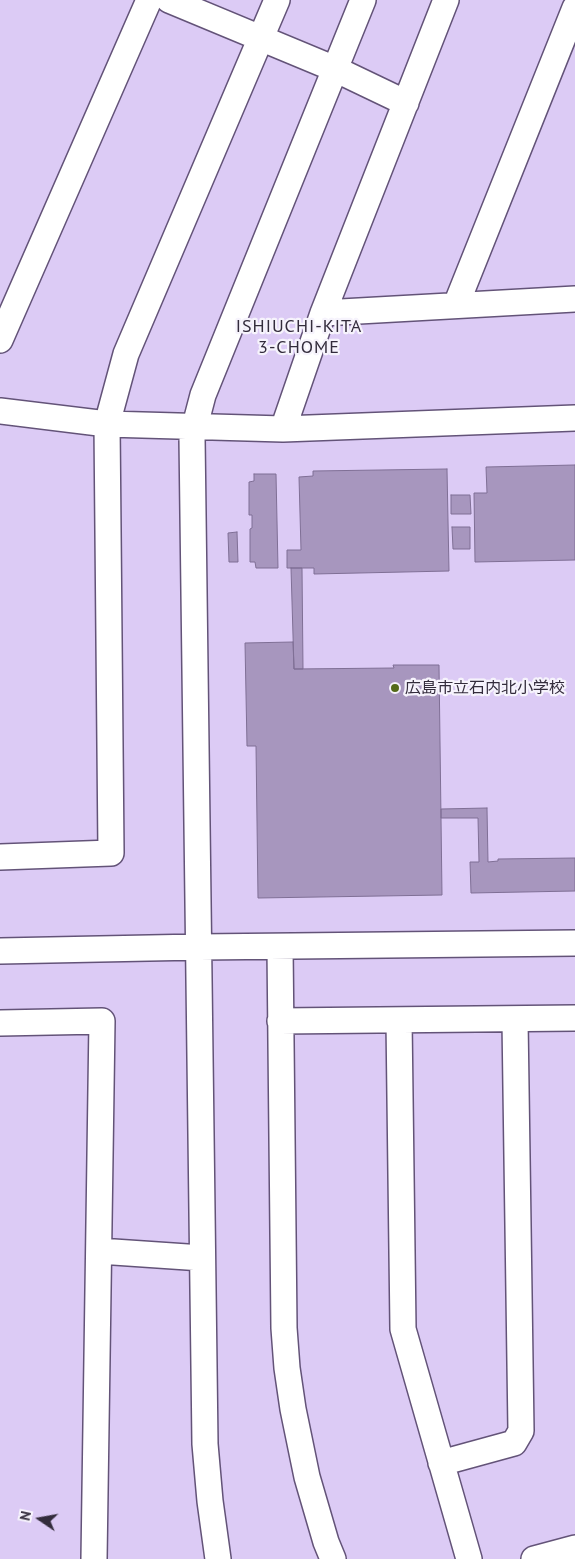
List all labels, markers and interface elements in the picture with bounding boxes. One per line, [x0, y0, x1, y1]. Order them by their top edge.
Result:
district label: ISHIUCHI-KITA 3-CHOME [234, 316, 364, 358]
place label: 広島市立石内北小学校 [405, 678, 565, 698]
marker: 広島市立石内北小学校 [389, 682, 401, 694]
north arrow [15, 1494, 65, 1544]
text: N [16, 1510, 35, 1522]

